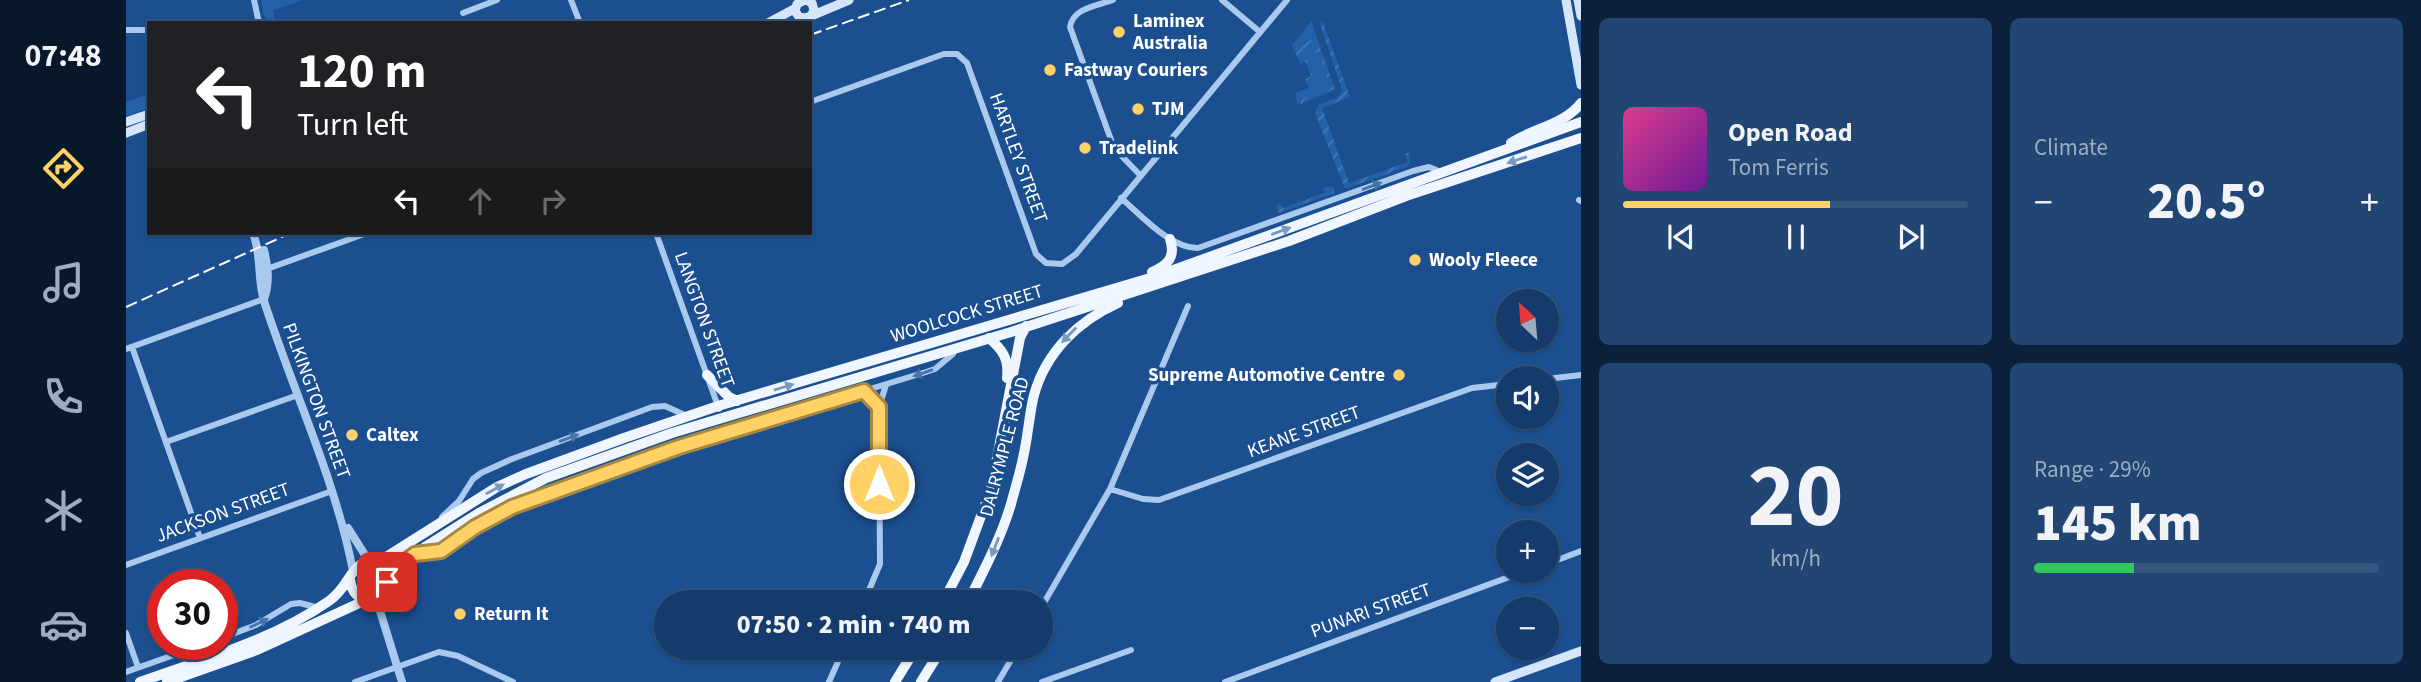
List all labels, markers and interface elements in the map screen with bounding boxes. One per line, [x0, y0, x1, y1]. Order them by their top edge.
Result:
place label: Laminex Australia [1132, 8, 1208, 57]
marker: Laminex Australia [1111, 24, 1127, 40]
text: 07:48 [24, 33, 102, 79]
text: 120 m [297, 37, 426, 107]
icon: left [182, 49, 273, 140]
place label: Fastway Couriers [1064, 57, 1208, 84]
marker: Fastway Couriers [1042, 62, 1058, 78]
street label: HARTLEY STREET [982, 89, 1054, 227]
place label: TJM [1152, 96, 1184, 123]
marker: TJM [1130, 101, 1146, 117]
text: Turn left [297, 102, 408, 148]
text: Open Road [1728, 114, 1853, 151]
text: Climate [2034, 131, 2108, 164]
place label: Tradelink [1099, 135, 1179, 162]
marker: Tradelink [1077, 140, 1093, 156]
icon: directions [39, 144, 88, 193]
text: Tom Ferris [1728, 151, 1829, 184]
one-way arrow [1506, 156, 1527, 166]
text: 20.5° [2147, 165, 2266, 239]
text: − [2034, 176, 2053, 230]
text: + [2360, 176, 2379, 230]
one-way arrow [1362, 180, 1383, 191]
icon: left [388, 182, 426, 220]
icon: ahead [461, 182, 499, 220]
icon: right [534, 182, 572, 220]
icon: previous [1662, 218, 1700, 256]
icon: pause [1777, 218, 1815, 256]
icon: next [1892, 218, 1930, 256]
one-way arrow [1271, 226, 1292, 237]
place label: Wooly Fleece [1429, 247, 1538, 274]
street label: LANGTON STREET [667, 248, 741, 392]
marker: Wooly Fleece [1407, 252, 1423, 268]
icon: music [39, 258, 88, 307]
street label: WOOLCOCK STREET [887, 278, 1047, 350]
north arrow [1496, 289, 1559, 352]
map controls [1496, 289, 1559, 660]
street label: PILKINGTON STREET [275, 319, 357, 483]
one-way arrow [1061, 327, 1078, 344]
place label: Supreme Automotive Centre [1148, 362, 1385, 389]
button: sound [1496, 366, 1559, 429]
marker: Supreme Automotive Centre [1391, 367, 1407, 383]
one-way arrow [913, 368, 934, 379]
icon: phone [39, 372, 88, 421]
street label: DALRYMPLE ROAD [973, 374, 1037, 520]
one-way arrow [773, 381, 794, 391]
street label: KEANE STREET [1244, 399, 1364, 465]
place label: Caltex [366, 422, 419, 449]
marker: Caltex [344, 427, 360, 443]
one-way arrow [558, 432, 579, 443]
text: 20 [1747, 432, 1844, 561]
button: layers [1496, 443, 1559, 506]
position arrow [842, 447, 916, 521]
text: Range · 29% [2034, 453, 2151, 486]
street label: JACKSON STREET [152, 476, 294, 550]
one-way arrow [485, 483, 505, 495]
icon: climate [39, 486, 88, 535]
text: 145 km [2034, 487, 2202, 561]
button: + [1496, 520, 1559, 583]
one-way arrow [989, 536, 1000, 557]
text: km/h [1770, 542, 1821, 575]
pin [357, 552, 417, 612]
icon: arrive [368, 563, 406, 601]
speed limit sign: 30 [147, 569, 238, 660]
street label: PUNARI STREET [1307, 577, 1435, 645]
button: − [1496, 597, 1559, 660]
icon: car [39, 600, 88, 649]
place label: Return It [474, 601, 548, 628]
marker: Return It [452, 606, 468, 622]
text: 07:50 · 2 min · 740 m [737, 606, 970, 643]
one-way arrow [249, 618, 269, 629]

